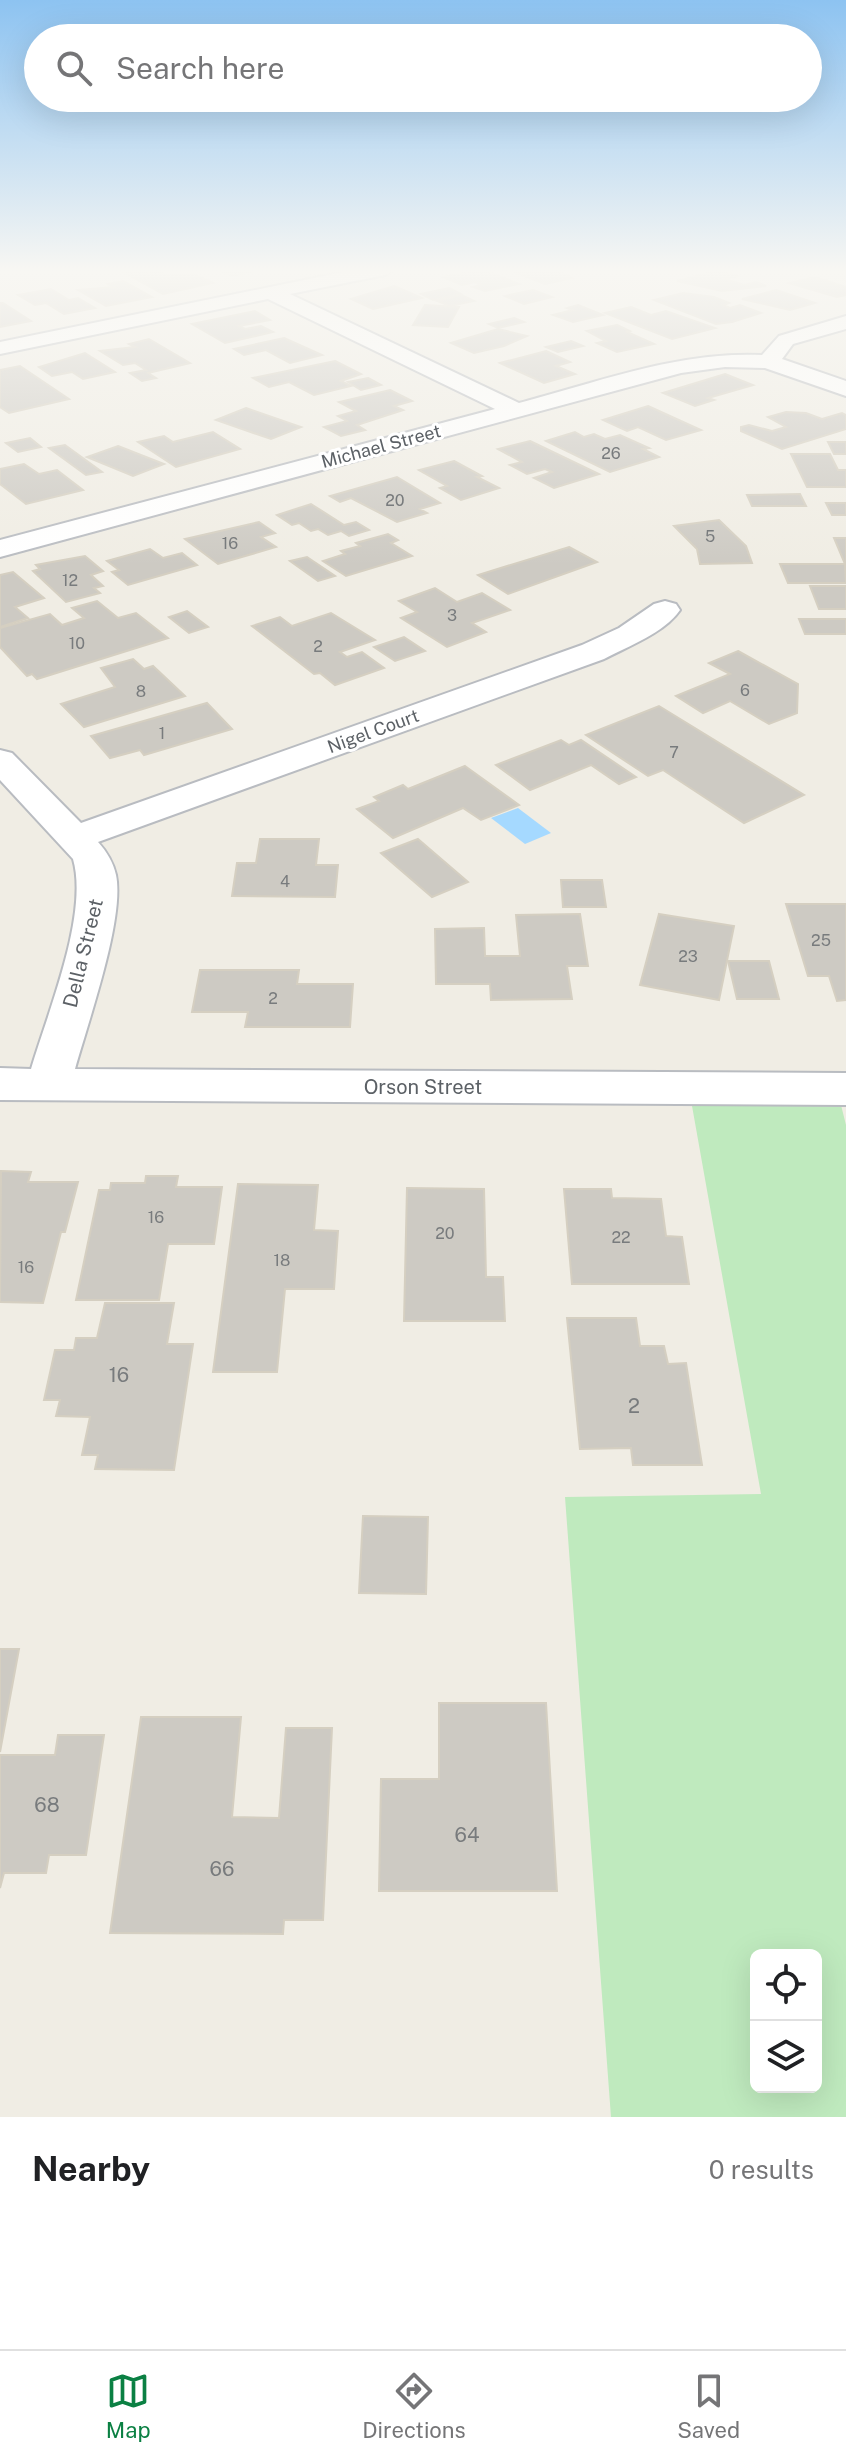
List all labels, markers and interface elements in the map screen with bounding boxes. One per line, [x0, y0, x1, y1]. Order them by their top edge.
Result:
search box [24, 24, 822, 112]
icon: search [52, 46, 96, 90]
text: Search here [116, 50, 284, 86]
street label: Michael Street [319, 420, 443, 472]
house number: 26 [601, 444, 621, 463]
house number: 20 [385, 491, 405, 510]
house number: 5 [705, 527, 715, 546]
house number: 16 [222, 534, 238, 553]
house number: 12 [62, 571, 78, 590]
house number: 3 [447, 606, 457, 625]
house number: 10 [69, 634, 85, 653]
house number: 2 [313, 637, 323, 656]
house number: 6 [740, 681, 750, 700]
house number: 8 [136, 682, 146, 701]
street label: Nigel Court [324, 705, 422, 757]
house number: 1 [159, 724, 165, 743]
house number: 7 [669, 743, 679, 762]
house number: 4 [280, 872, 290, 891]
street label: Della Street [58, 896, 108, 1010]
house number: 25 [811, 931, 831, 950]
house number: 23 [678, 947, 698, 966]
house number: 2 [268, 989, 278, 1008]
street label: Orson Street [364, 1075, 482, 1099]
house number: 16 [148, 1208, 164, 1227]
house number: 20 [435, 1224, 455, 1243]
house number: 22 [611, 1228, 631, 1247]
house number: 18 [274, 1251, 290, 1270]
house number: 16 [18, 1258, 34, 1277]
house number: 16 [109, 1363, 129, 1387]
house number: 2 [628, 1394, 640, 1418]
house number: 68 [34, 1793, 60, 1817]
house number: 64 [455, 1823, 480, 1847]
house number: 66 [210, 1857, 234, 1881]
map controls [750, 1949, 822, 2093]
button: locate [750, 1949, 822, 2021]
button: layers [750, 2021, 822, 2093]
text: Nearby [32, 2149, 150, 2189]
text: 0 results [709, 2154, 814, 2185]
tab: Map [106, 2369, 151, 2443]
tab: Directions [362, 2369, 466, 2443]
tab: Saved [677, 2369, 740, 2443]

